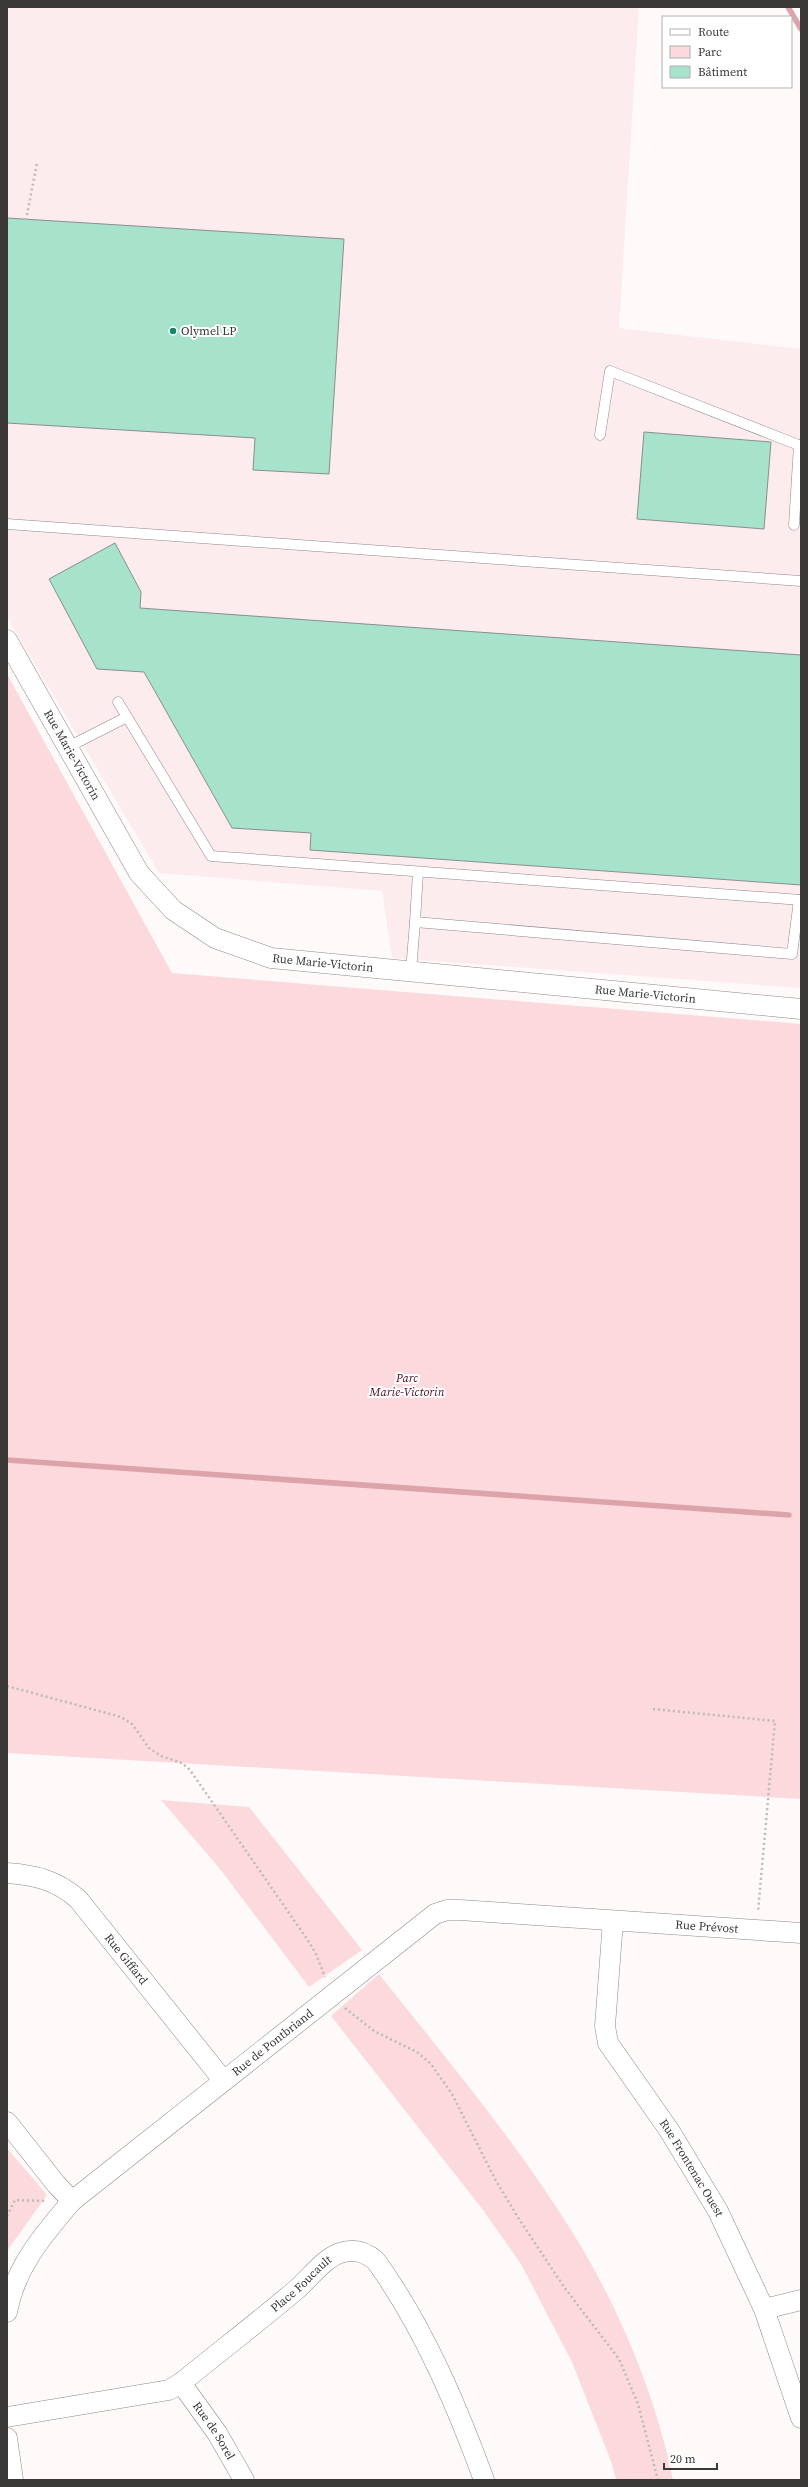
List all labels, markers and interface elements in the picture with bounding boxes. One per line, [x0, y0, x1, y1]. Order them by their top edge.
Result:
legend [662, 16, 792, 88]
text: Route [698, 24, 729, 40]
text: Parc [698, 44, 722, 60]
text: Bâtiment [698, 64, 747, 80]
place label: Olymel LP [181, 323, 236, 339]
marker: Olymel LP [168, 326, 178, 336]
street label: Rue Marie-Victorin [40, 707, 104, 803]
street label: Rue Marie-Victorin [272, 950, 374, 976]
street label: Rue Marie-Victorin [594, 981, 697, 1007]
park label: Parc Marie-Victorin [369, 1370, 445, 1400]
street label: Rue Prévost [675, 1917, 739, 1937]
street label: Rue Giffard [101, 1930, 151, 1988]
street label: Rue de Pontbriand [229, 2005, 317, 2080]
street label: Rue Frontenac Ouest [656, 2116, 728, 2219]
street label: Place Foucault [267, 2251, 335, 2316]
street label: Rue de Sorel [189, 2398, 239, 2463]
scale bar [664, 2445, 717, 2471]
text: 20 m [670, 2451, 696, 2467]

